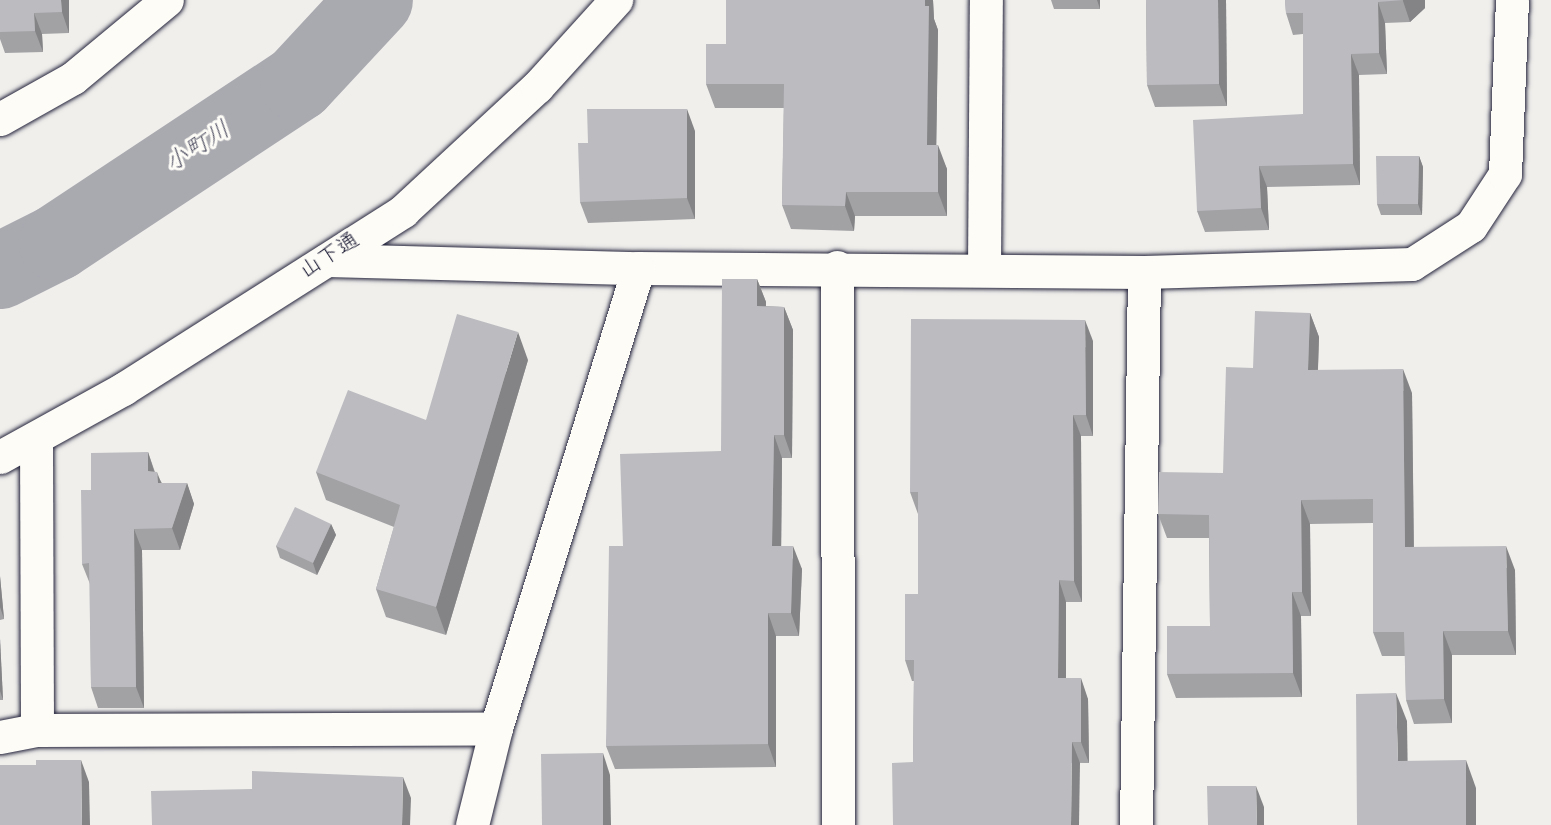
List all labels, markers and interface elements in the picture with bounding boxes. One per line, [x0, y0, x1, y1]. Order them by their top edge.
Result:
water label: 小町川 [161, 117, 237, 181]
street label: 山下通 [296, 229, 366, 287]

